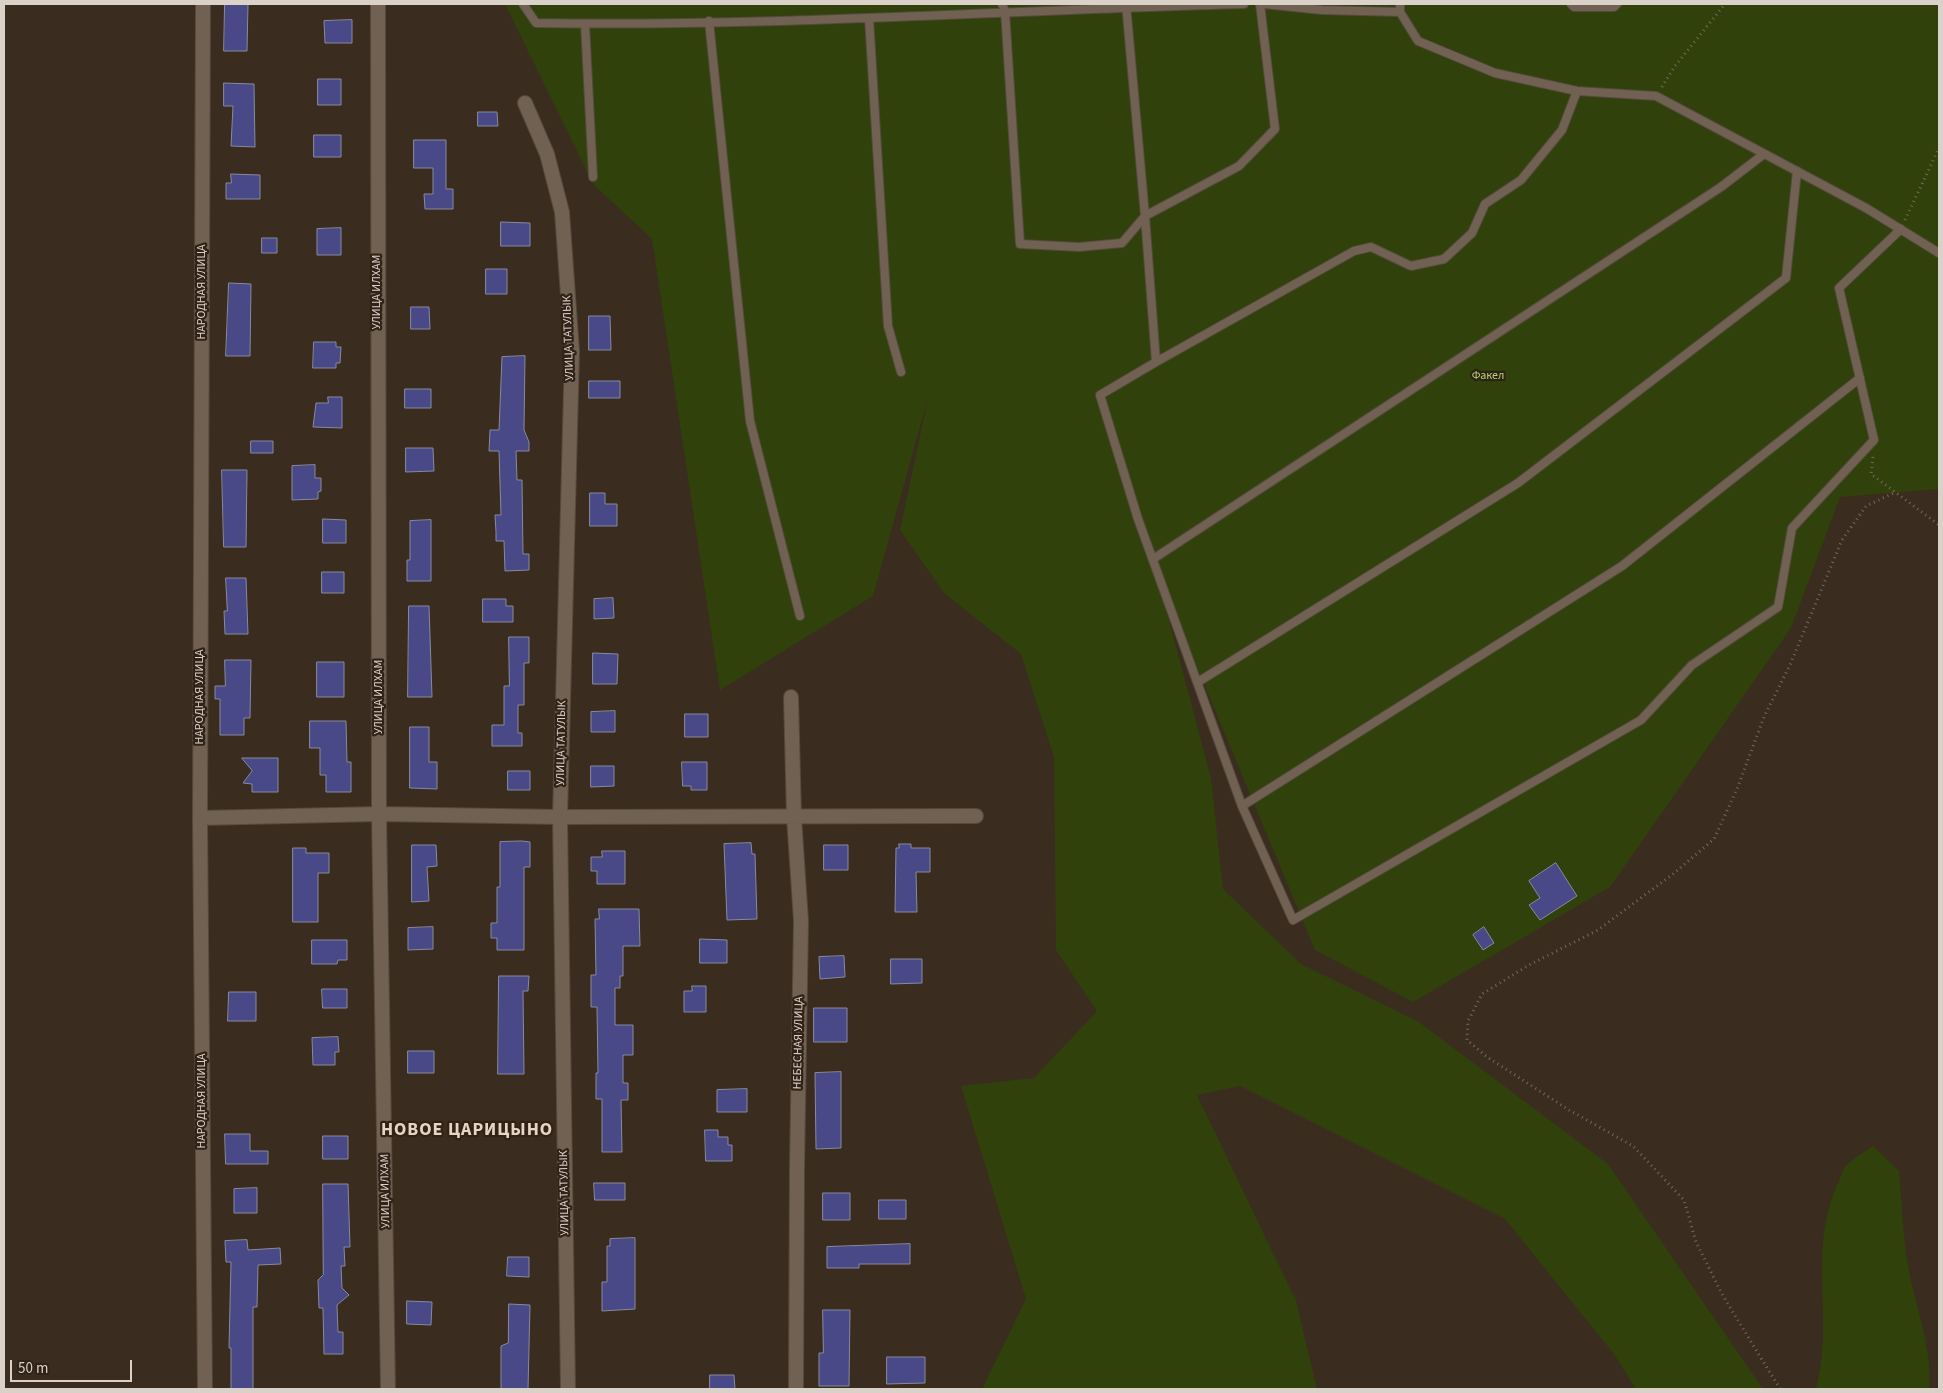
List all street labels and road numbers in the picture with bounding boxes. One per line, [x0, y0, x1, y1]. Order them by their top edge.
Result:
street label: НАРОДНАЯ УЛИЦА [195, 244, 209, 340]
street label: УЛИЦА ИЛХАМ [370, 255, 384, 329]
street label: УЛИЦА ТАТУЛЫК [560, 295, 578, 381]
street label: НАРОДНАЯ УЛИЦА [193, 649, 207, 745]
street label: УЛИЦА ИЛХАМ [372, 660, 386, 734]
street label: УЛИЦА ТАТУЛЫК [554, 700, 570, 786]
street label: НЕБЕСНАЯ УЛИЦА [791, 996, 807, 1090]
street label: НАРОДНАЯ УЛИЦА [195, 1053, 209, 1149]
street label: УЛИЦА ТАТУЛЫК [557, 1150, 573, 1236]
street label: УЛИЦА ИЛХАМ [378, 1154, 394, 1228]

